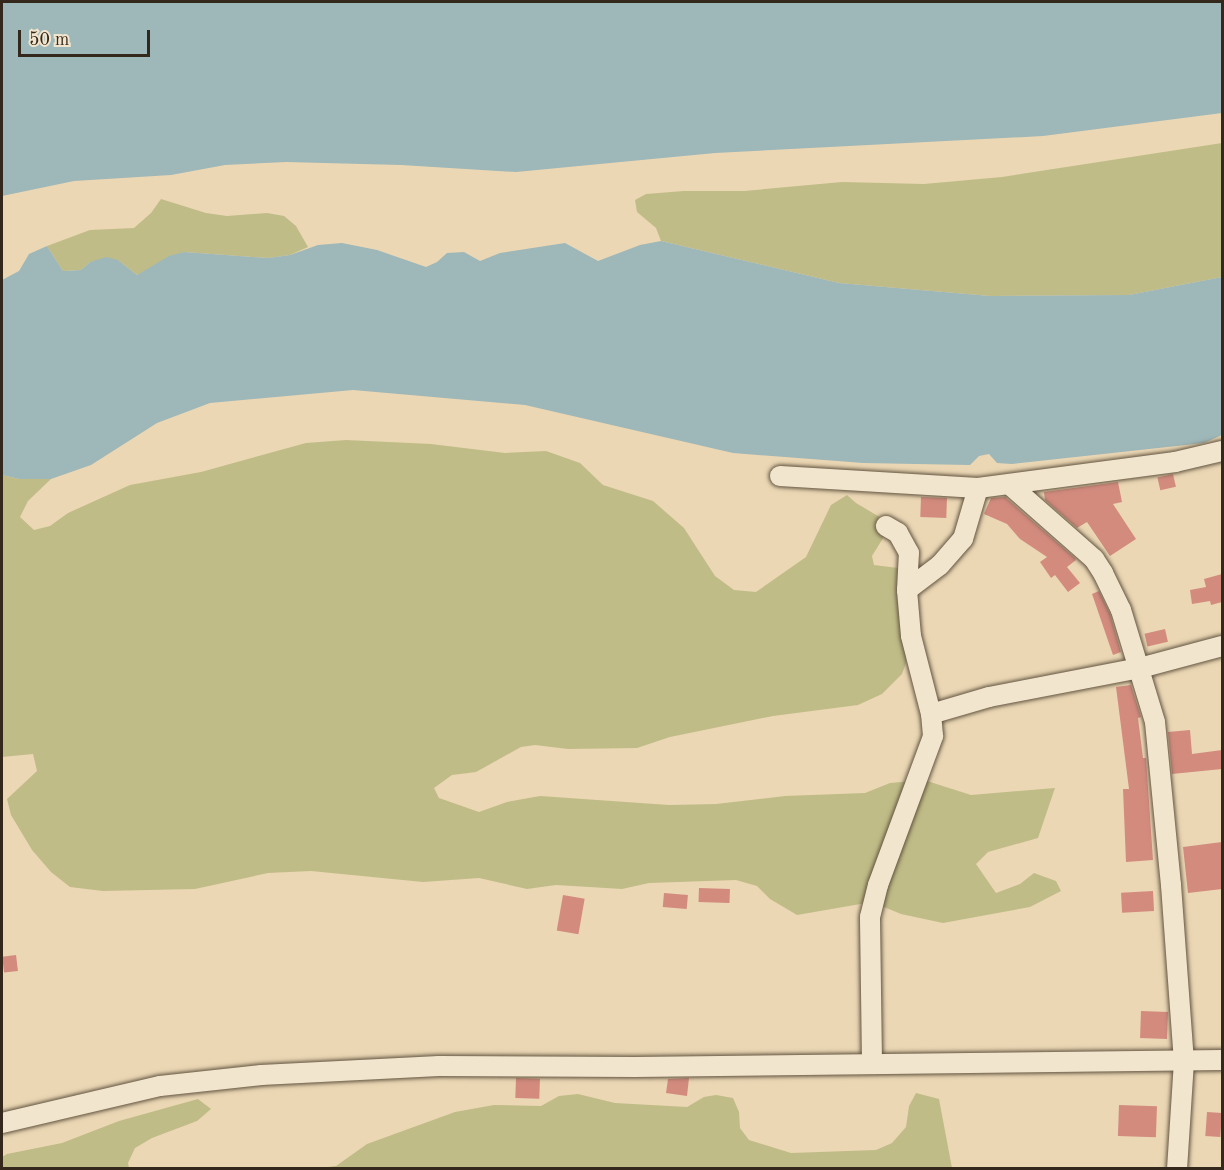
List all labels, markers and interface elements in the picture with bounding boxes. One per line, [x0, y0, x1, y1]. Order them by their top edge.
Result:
scale bar [21, 18, 153, 56]
text: 50 m [29, 31, 69, 49]

